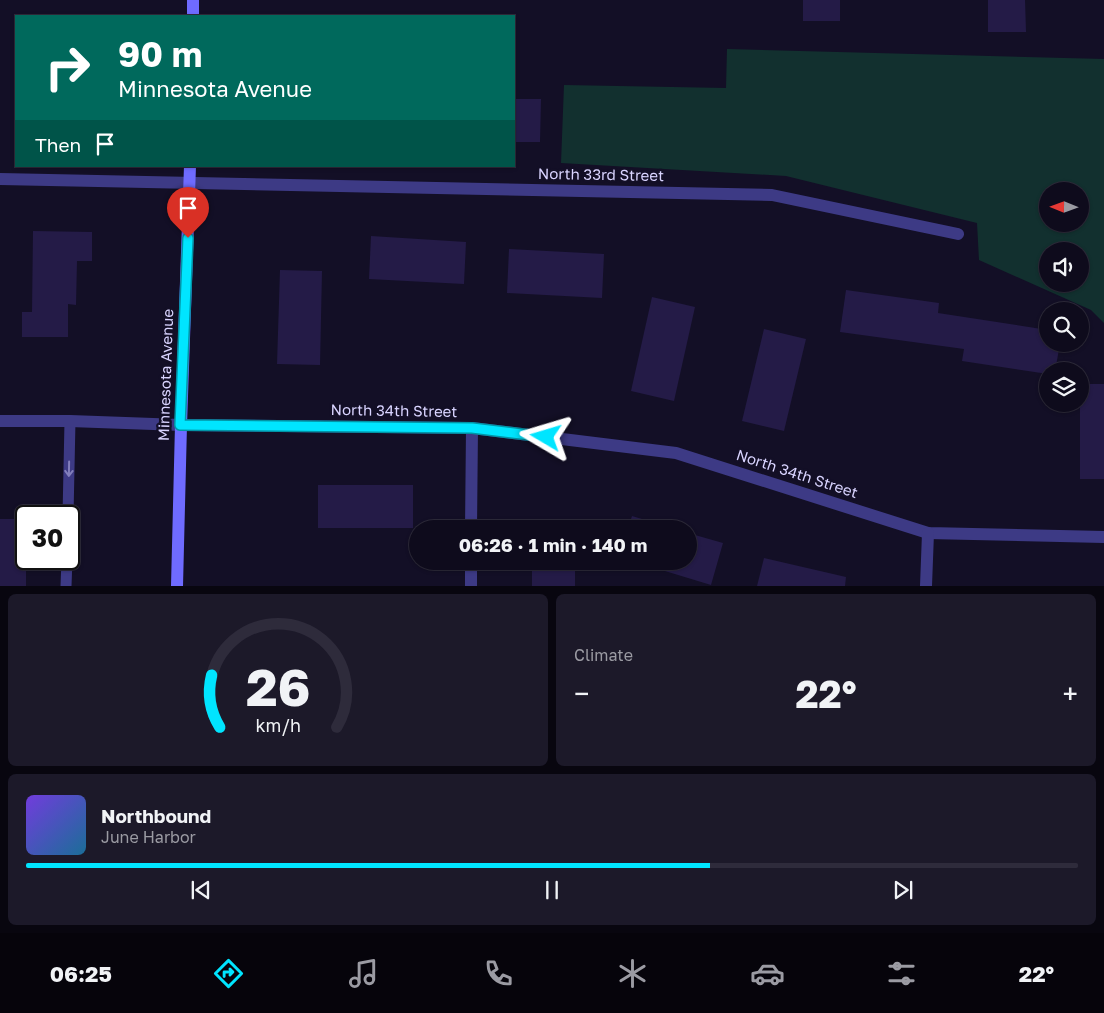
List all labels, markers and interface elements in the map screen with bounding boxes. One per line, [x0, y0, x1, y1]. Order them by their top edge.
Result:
text: 90 m [118, 33, 202, 75]
icon: right [35, 35, 100, 100]
text: Minnesota Avenue [118, 75, 312, 102]
icon: arrive [91, 130, 119, 158]
text: Then [35, 133, 81, 156]
street label: North 33rd Street [538, 164, 664, 184]
north arrow [1039, 182, 1089, 232]
map controls [1039, 182, 1089, 412]
pin [167, 187, 209, 238]
icon: arrive [174, 194, 202, 222]
button: sound [1039, 242, 1089, 292]
button: search [1039, 302, 1089, 352]
street label: Minnesota Avenue [154, 308, 176, 441]
button: layers [1039, 362, 1089, 412]
street label: North 34th Street [330, 400, 458, 420]
position arrow [519, 410, 571, 462]
street label: North 34th Street [734, 445, 860, 501]
one-way arrow [64, 460, 74, 476]
speed limit sign: 30 [15, 505, 80, 570]
text: 06:26 · 1 min · 140 m [459, 533, 647, 556]
text: Climate [574, 645, 633, 665]
text: 26 [246, 655, 310, 717]
text: 22° [795, 671, 857, 716]
text: − [574, 677, 589, 710]
text: + [1063, 677, 1078, 710]
text: km/h [255, 714, 301, 736]
text: Northbound [101, 804, 211, 827]
text: June Harbor [101, 827, 196, 847]
icon: previous [187, 876, 215, 904]
icon: pause [538, 876, 566, 904]
icon: next [889, 876, 917, 904]
icon: directions [211, 956, 246, 991]
icon: music [346, 956, 381, 991]
icon: phone [481, 956, 516, 991]
icon: climate [615, 956, 650, 991]
icon: car [750, 956, 785, 991]
icon: filters [884, 956, 919, 991]
text: 06:25 [50, 960, 112, 987]
text: 22° [1019, 960, 1054, 987]

